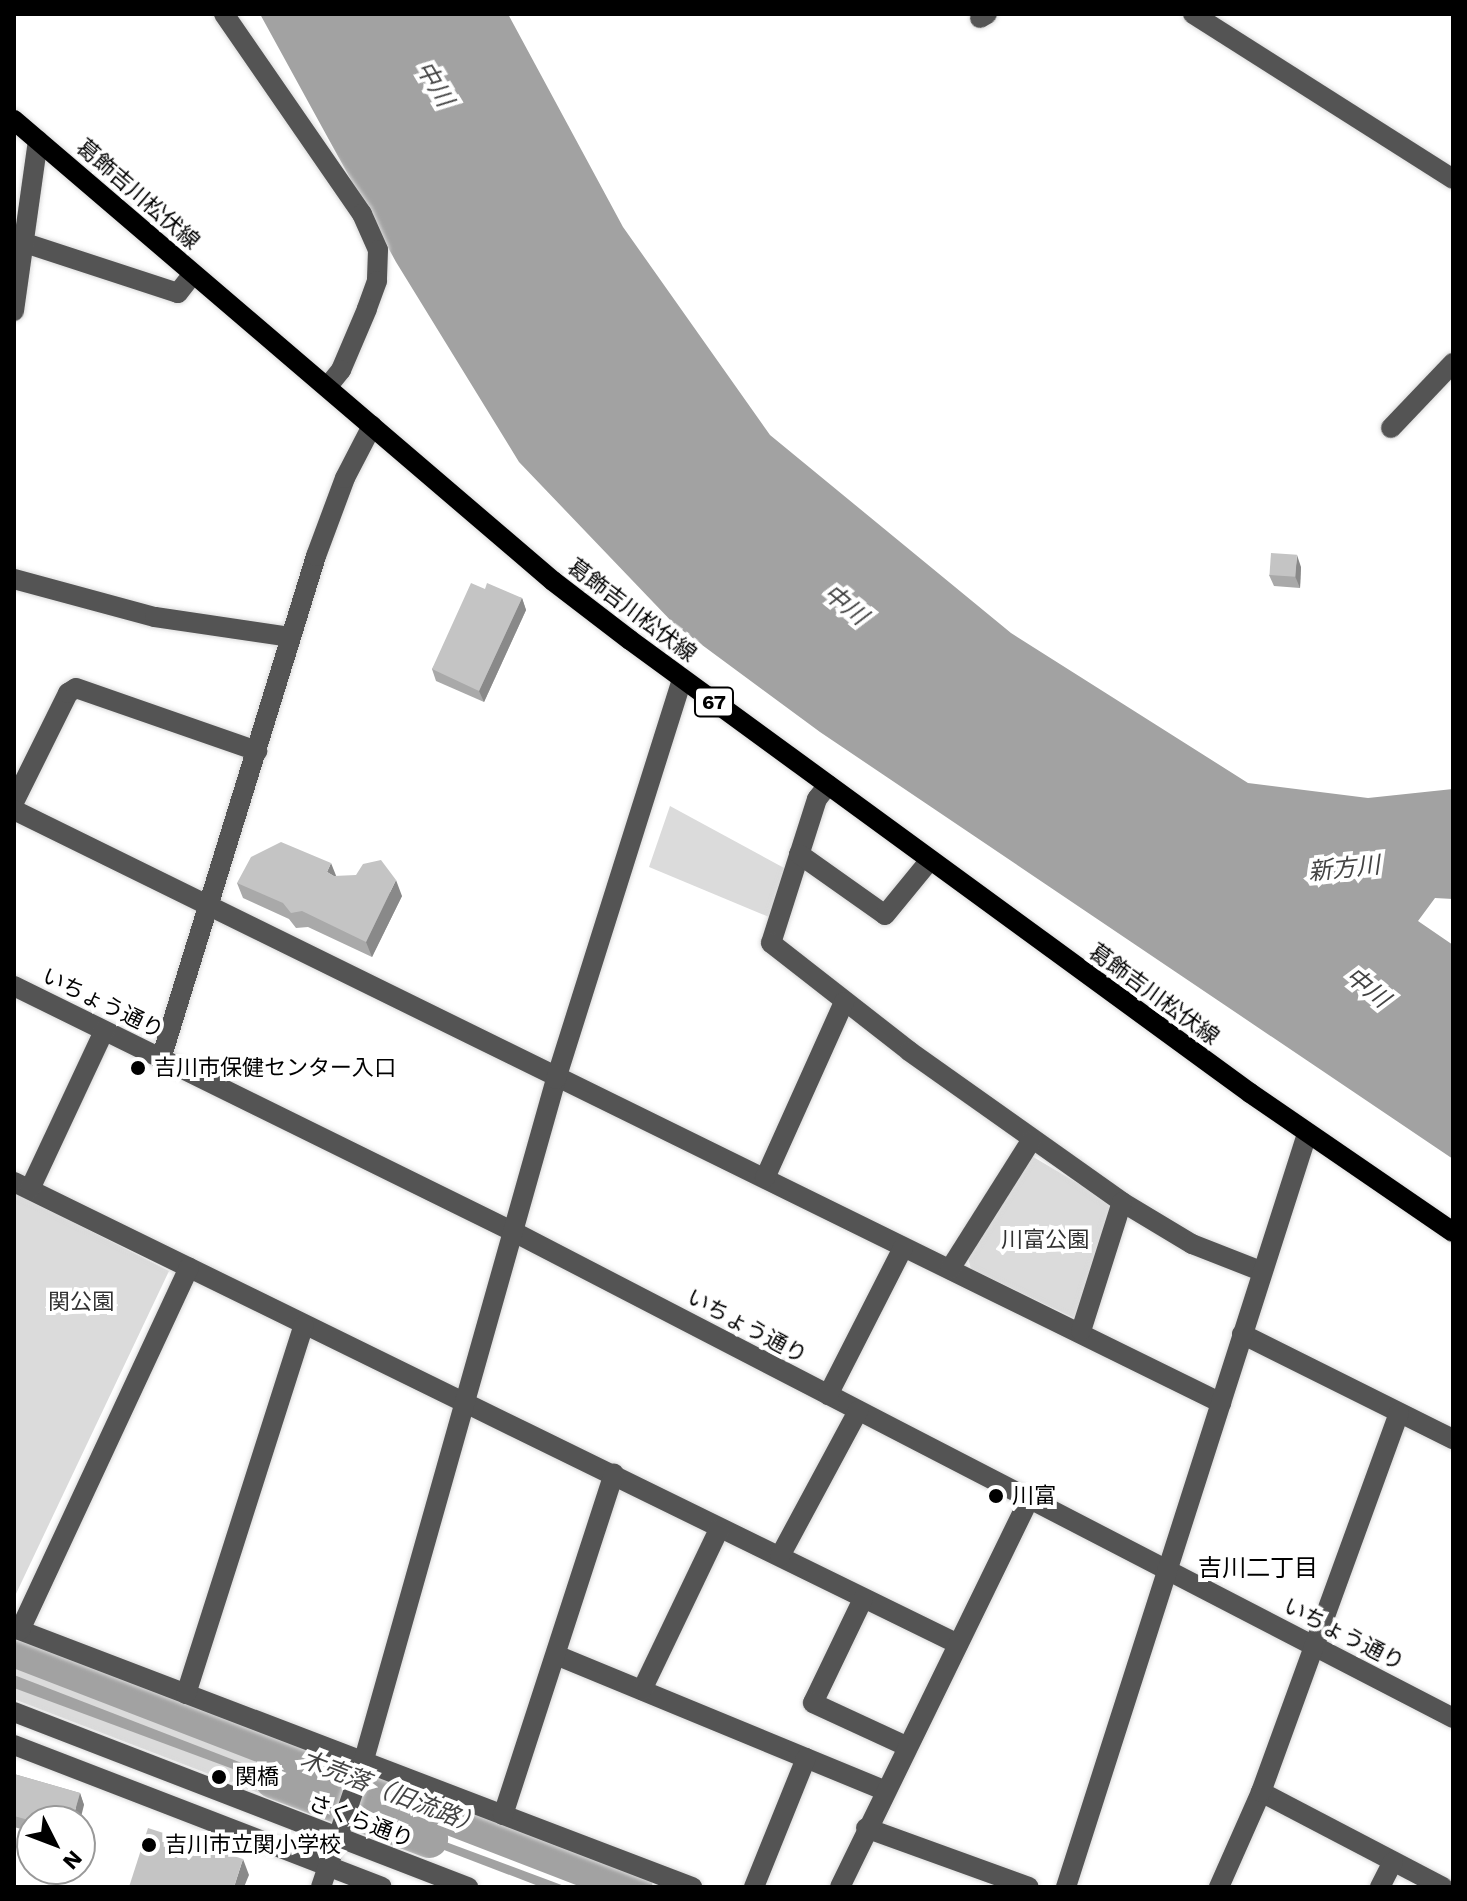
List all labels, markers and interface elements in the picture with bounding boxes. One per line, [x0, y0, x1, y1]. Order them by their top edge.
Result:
water label: 中川 [409, 56, 459, 112]
street label: 葛飾吉川松伏線 [71, 134, 205, 254]
street label: 葛飾吉川松伏線 [563, 553, 701, 667]
water label: 中川 [817, 579, 873, 631]
road number: 67 [692, 686, 736, 718]
water label: 新方川 [1307, 851, 1381, 887]
street label: 葛飾吉川松伏線 [1084, 938, 1224, 1050]
street label: いちょう通り [38, 962, 168, 1044]
water label: 中川 [1339, 962, 1395, 1014]
place label: 吉川市保健センター入口 [154, 1055, 396, 1081]
marker: 吉川市保健センター入口 [129, 1059, 147, 1077]
park label: 川富公園 [1001, 1227, 1089, 1253]
street label: いちょう通り [683, 1283, 811, 1369]
park label: 関公園 [48, 1289, 114, 1315]
place label: 川富 [1012, 1483, 1056, 1509]
marker: 川富 [987, 1487, 1005, 1505]
district label: 吉川二丁目 [1198, 1555, 1318, 1583]
street label: いちょう通り [1279, 1592, 1409, 1676]
water label: 木売落（旧流路） [296, 1745, 486, 1841]
place label: 関橋 [235, 1764, 279, 1790]
marker: 関橋 [210, 1768, 228, 1786]
street label: さくら通り [305, 1789, 417, 1853]
north arrow [16, 1805, 96, 1885]
place label: 吉川市立関小学校 [165, 1832, 341, 1858]
marker: 吉川市立関小学校 [140, 1836, 158, 1854]
text: N [58, 1846, 87, 1874]

